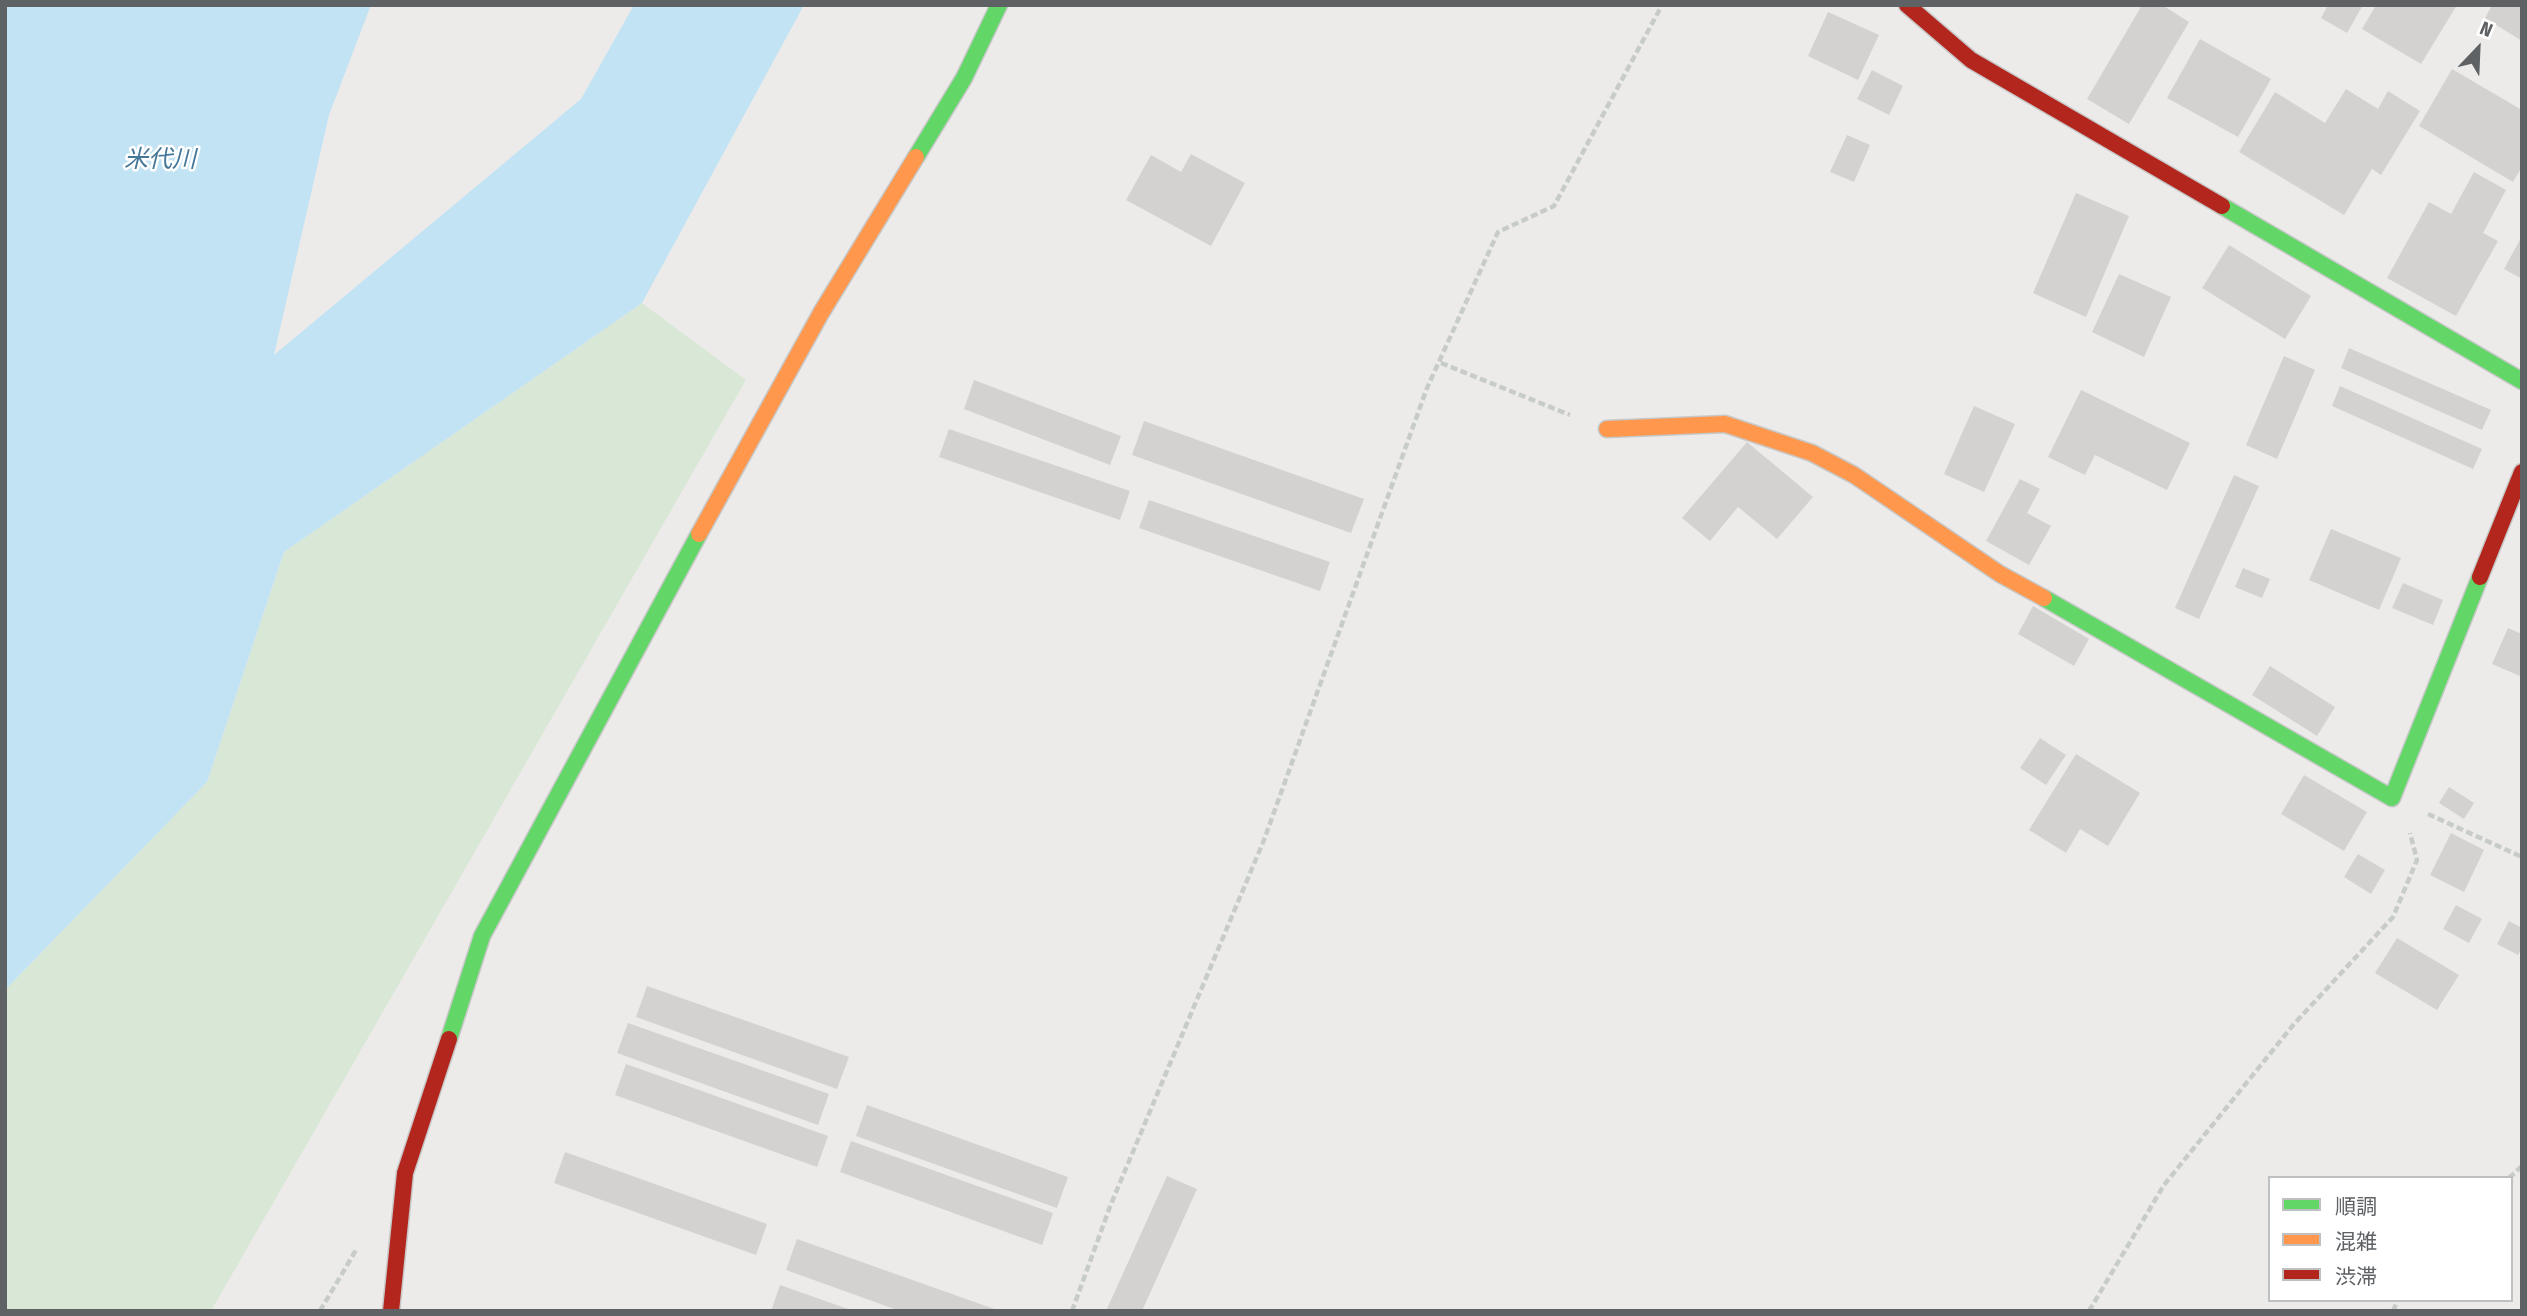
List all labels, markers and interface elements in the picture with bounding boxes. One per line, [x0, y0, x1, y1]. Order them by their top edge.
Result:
north arrow [2443, 14, 2513, 84]
text: N [2477, 16, 2496, 42]
water label: 米代川 [124, 146, 196, 174]
legend [2268, 1176, 2513, 1302]
text: 順調 [2335, 1194, 2377, 1220]
text: 混雑 [2335, 1229, 2377, 1255]
text: 渋滞 [2335, 1264, 2377, 1290]

